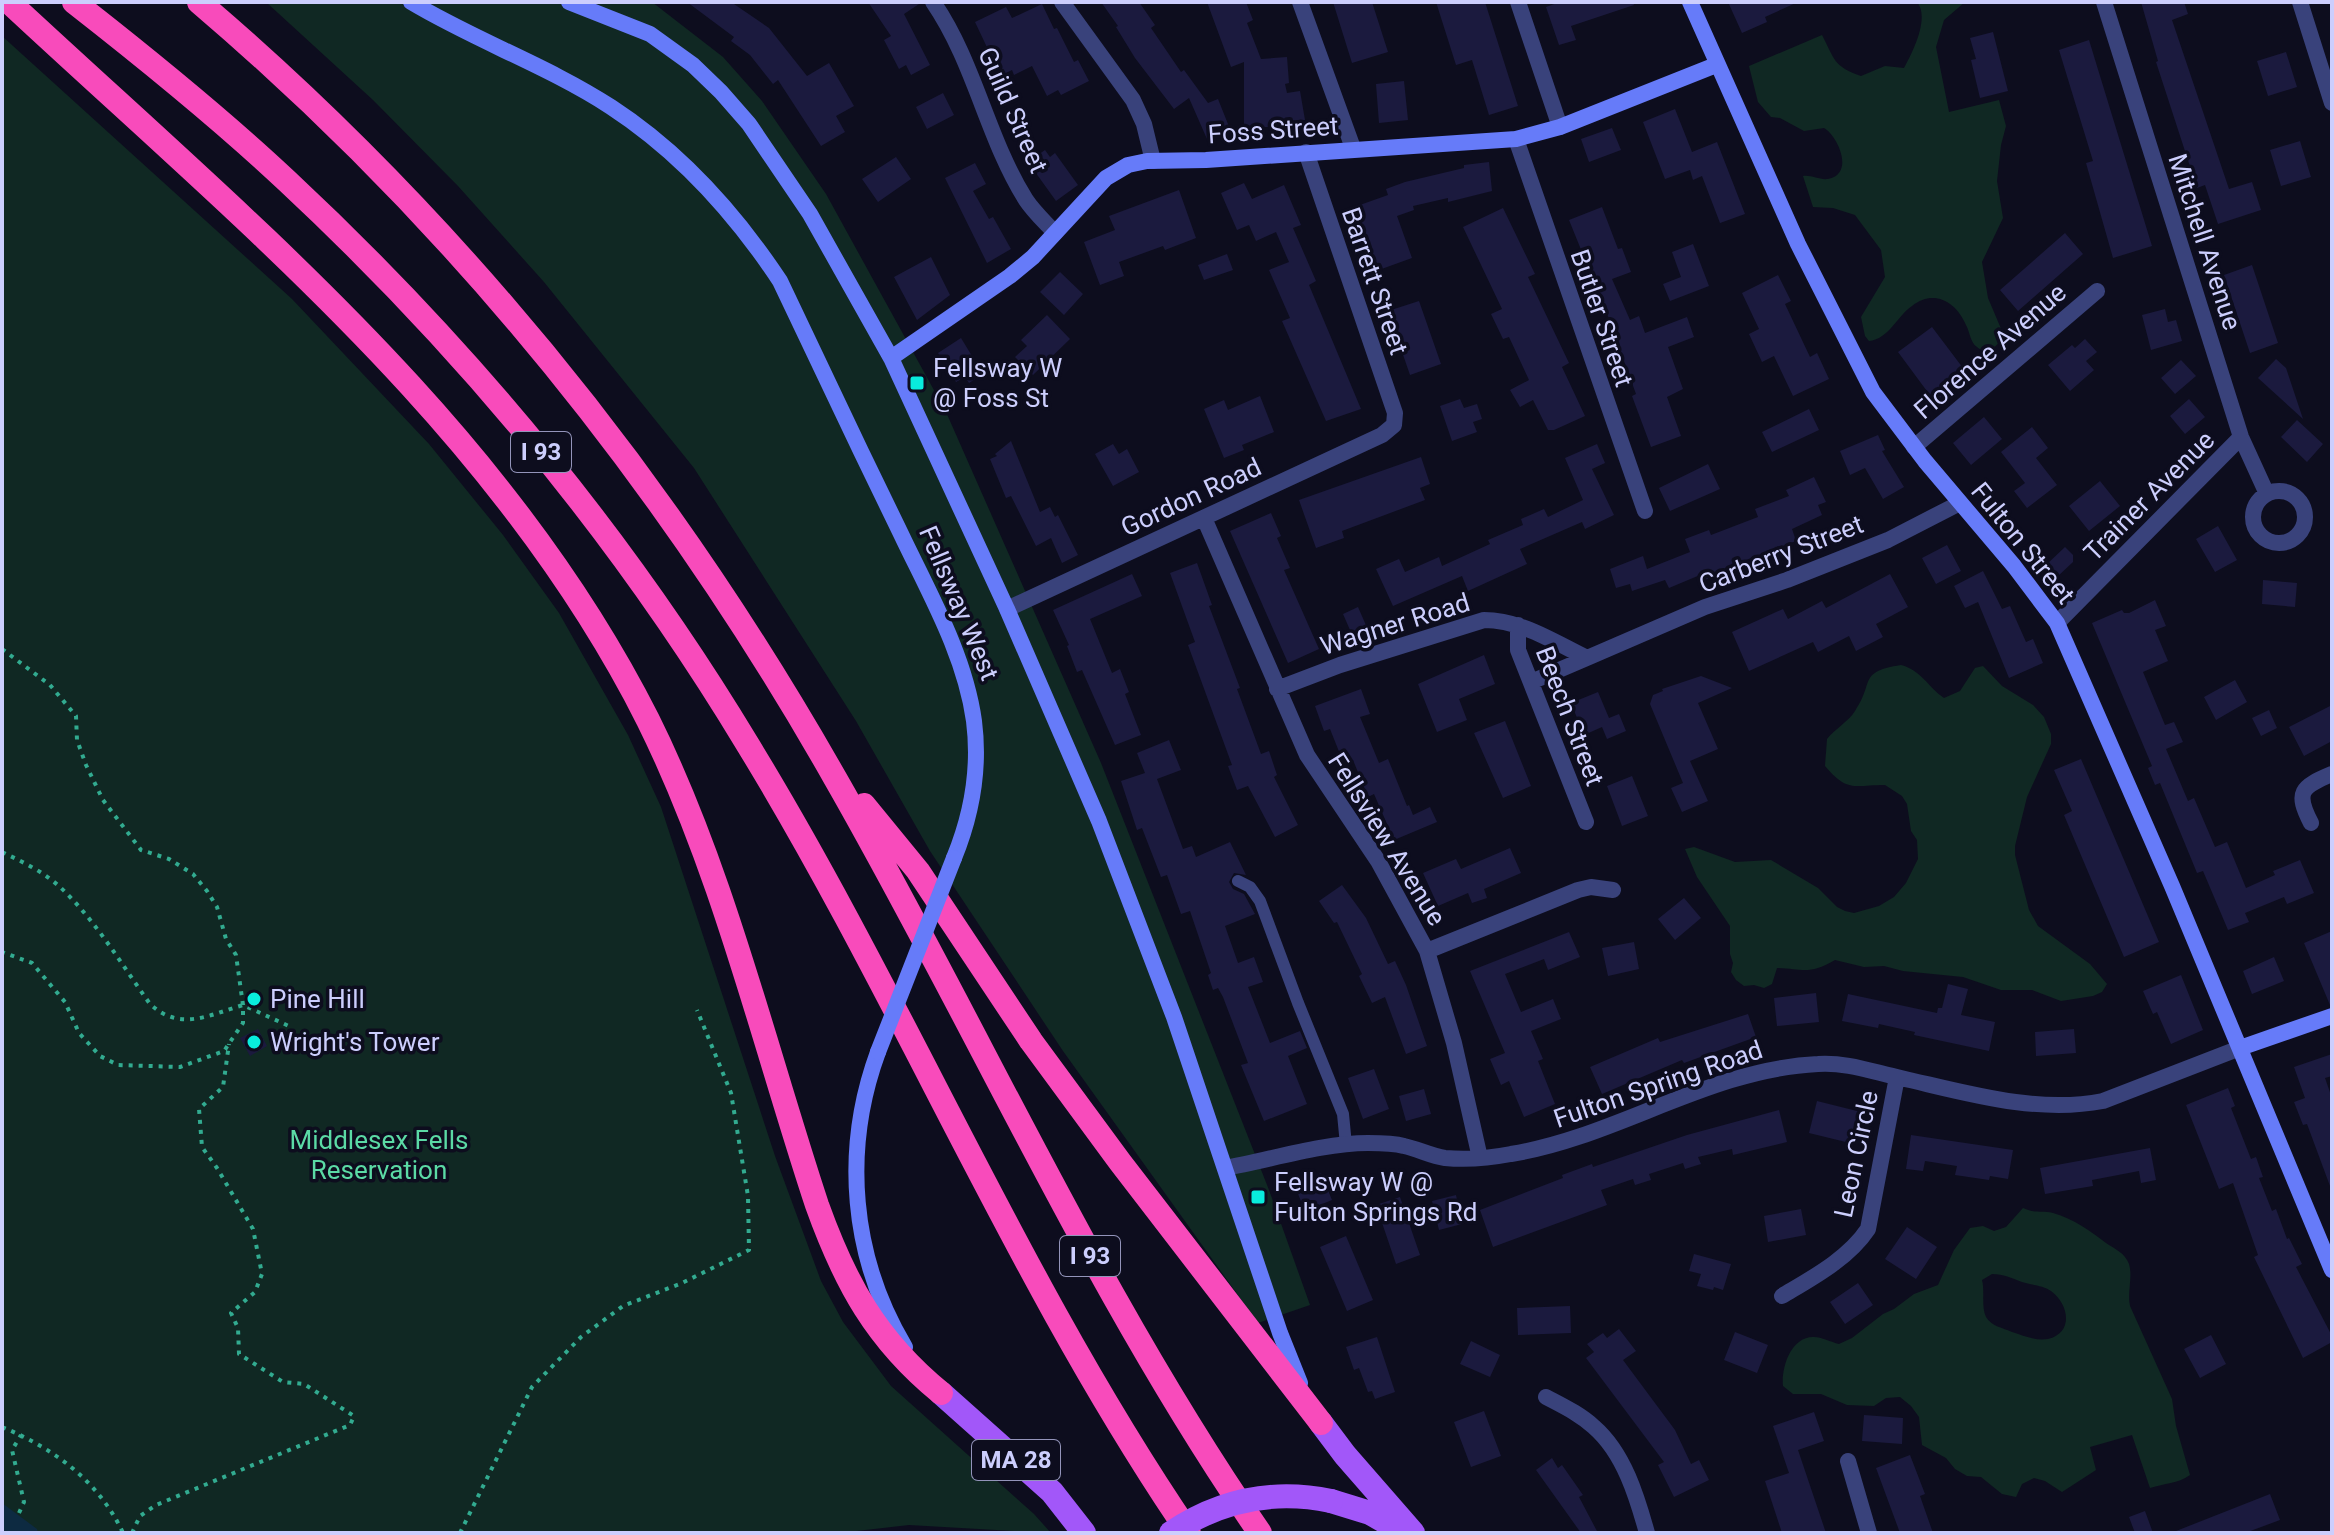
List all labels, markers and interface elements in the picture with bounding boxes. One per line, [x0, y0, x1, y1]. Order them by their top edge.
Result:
street label: Guild Street [972, 43, 1054, 177]
street label: Foss Street [1207, 110, 1339, 150]
street label: Mitchell Avenue [2162, 150, 2248, 334]
street label: Barrett Street [1336, 204, 1414, 358]
street label: Butler Street [1565, 246, 1639, 390]
street label: Florence Avenue [1908, 277, 2072, 425]
place label: Fellsway W @ Foss St [933, 353, 1062, 413]
marker: Fellsway W @ Foss St [908, 374, 926, 392]
street label: Trainer Avenue [2078, 425, 2220, 567]
road number: I 93 [511, 432, 571, 472]
street label: Gordon Road [1116, 451, 1266, 543]
street label: Fulton Street [1965, 476, 2081, 610]
street label: Carberry Street [1695, 509, 1867, 599]
street label: Fellsway West [913, 521, 1005, 685]
street label: Wagner Road [1317, 587, 1473, 661]
street label: Beech Street [1530, 642, 1610, 790]
street label: Fellsview Avenue [1322, 747, 1452, 931]
place label: Pine Hill [270, 984, 365, 1014]
marker: Pine Hill [245, 990, 263, 1008]
place label: Wright's Tower [270, 1027, 440, 1057]
marker: Wright's Tower [245, 1033, 263, 1051]
street label: Fulton Spring Road [1550, 1034, 1766, 1134]
street label: Leon Circle [1828, 1088, 1884, 1220]
park label: Middlesex Fells Reservation [290, 1125, 468, 1185]
place label: Fellsway W @ Fulton Springs Rd [1274, 1167, 1477, 1227]
marker: Fellsway W @ Fulton Springs Rd [1249, 1188, 1267, 1206]
road number: I 93 [1060, 1236, 1120, 1276]
road number: MA 28 [972, 1440, 1060, 1480]

